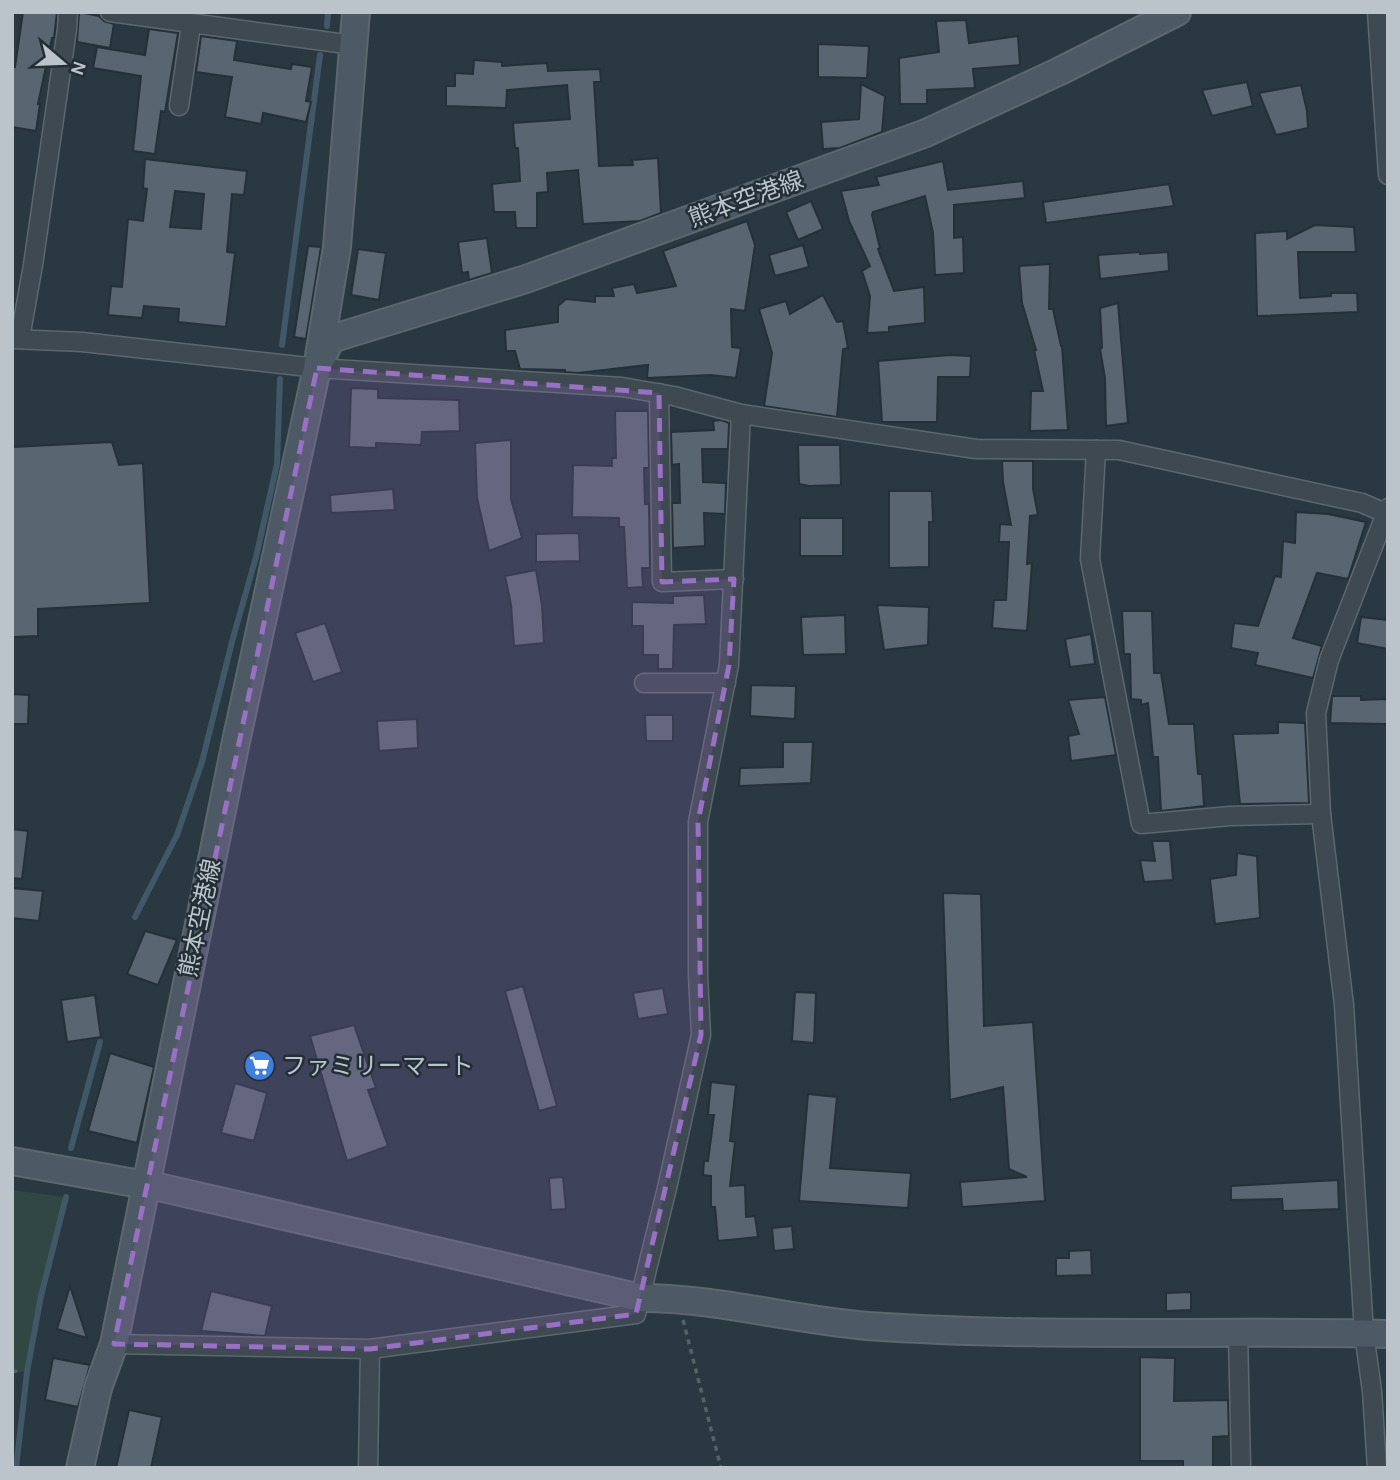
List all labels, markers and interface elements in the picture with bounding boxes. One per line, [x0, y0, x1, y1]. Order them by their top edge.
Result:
north arrow [28, 28, 98, 98]
text: N [66, 58, 91, 78]
street label: 熊本空港線 [685, 165, 807, 233]
street label: 熊本空港線 [174, 856, 226, 980]
supermarket icon: ファミリーマート [242, 1049, 276, 1083]
place label: ファミリーマート [282, 1052, 474, 1080]

